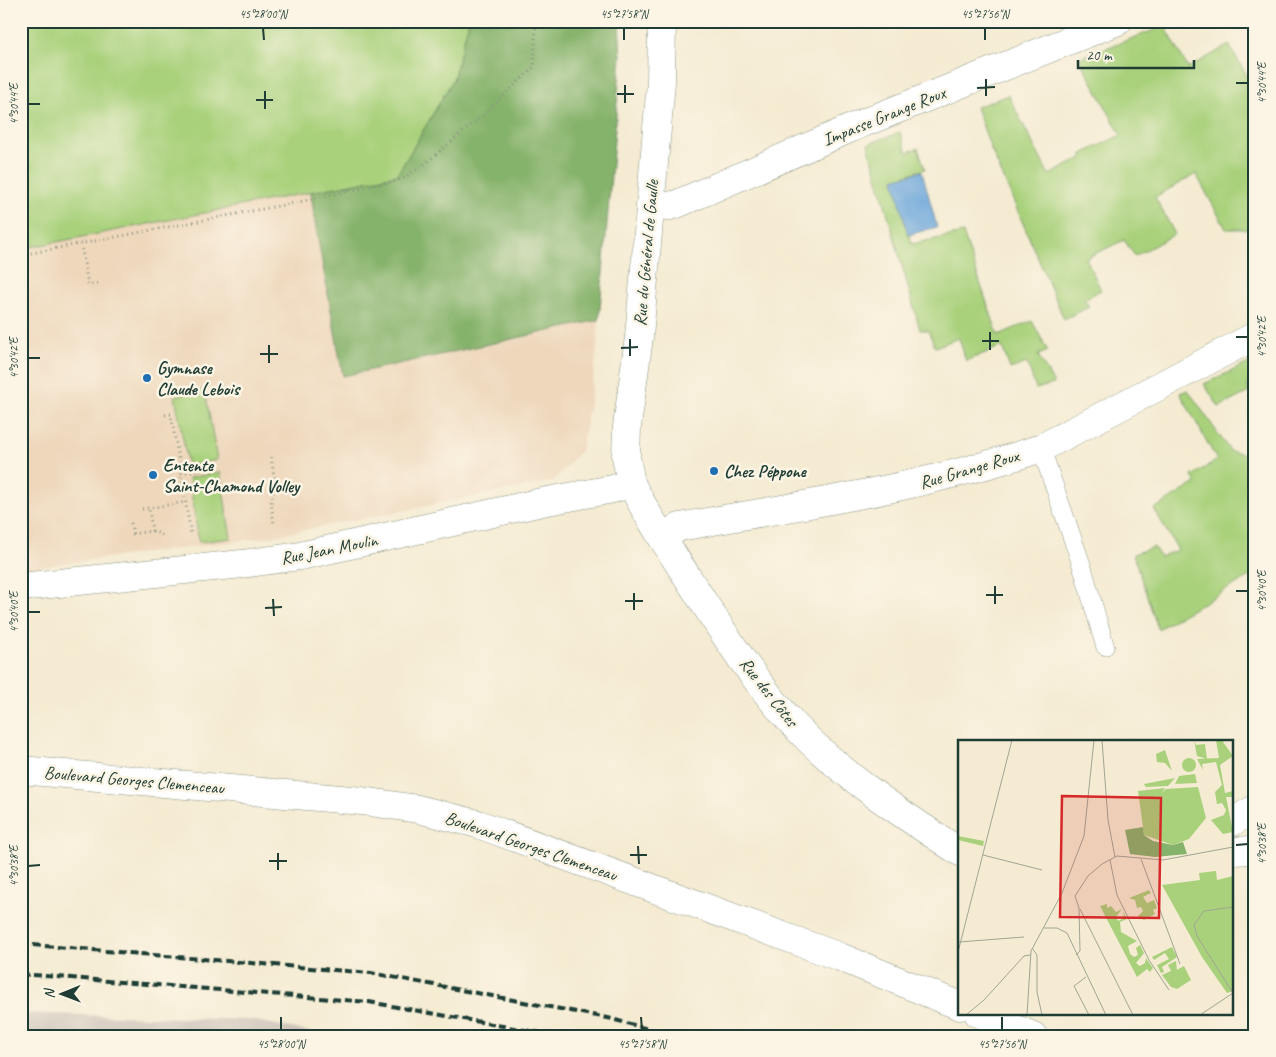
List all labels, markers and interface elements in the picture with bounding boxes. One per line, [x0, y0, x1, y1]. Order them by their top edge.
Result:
text: 45°28'00"N [239, 6, 288, 22]
text: 45°27'58"N [600, 6, 649, 22]
text: 45°27'56"N [961, 6, 1010, 22]
scale bar [1078, 38, 1195, 70]
text: 20 m [1086, 46, 1113, 65]
text: 4°30'44"E [1254, 61, 1270, 104]
street label: Impasse Grange Roux [819, 81, 950, 151]
text: 4°30'44"E [6, 82, 22, 125]
street label: Rue du Général de Gaulle [629, 178, 663, 327]
text: 4°30'42"E [1254, 315, 1270, 358]
text: 4°30'42"E [6, 336, 22, 379]
place label: Gymnase Claude Lebois [157, 357, 241, 400]
marker: Gymnase Claude Lebois [141, 372, 153, 384]
street label: Rue Grange Roux [917, 444, 1023, 494]
place label: Entente Saint-Chamond Volley [163, 454, 301, 497]
place label: Chez Péppone [724, 460, 808, 482]
marker: Chez Péppone [708, 465, 720, 477]
marker: Entente Saint-Chamond Volley [147, 469, 159, 481]
street label: Rue Jean Moulin [279, 529, 380, 569]
text: 4°30'40"E [1254, 569, 1270, 612]
text: 4°30'40"E [6, 590, 22, 633]
street label: Rue des Côtes [735, 653, 804, 733]
inset map [958, 740, 1234, 1014]
street label: Boulevard Georges Clemenceau [43, 761, 226, 799]
street label: Boulevard Georges Clemenceau [442, 806, 621, 886]
text: 4°30'38"E [1254, 822, 1270, 865]
text: 4°30'38"E [6, 844, 22, 887]
north arrow [38, 970, 88, 1020]
text: N [41, 987, 58, 999]
text: 45°28'00"N [257, 1036, 306, 1052]
text: 45°27'58"N [618, 1036, 667, 1052]
text: 45°27'56"N [978, 1036, 1027, 1052]

